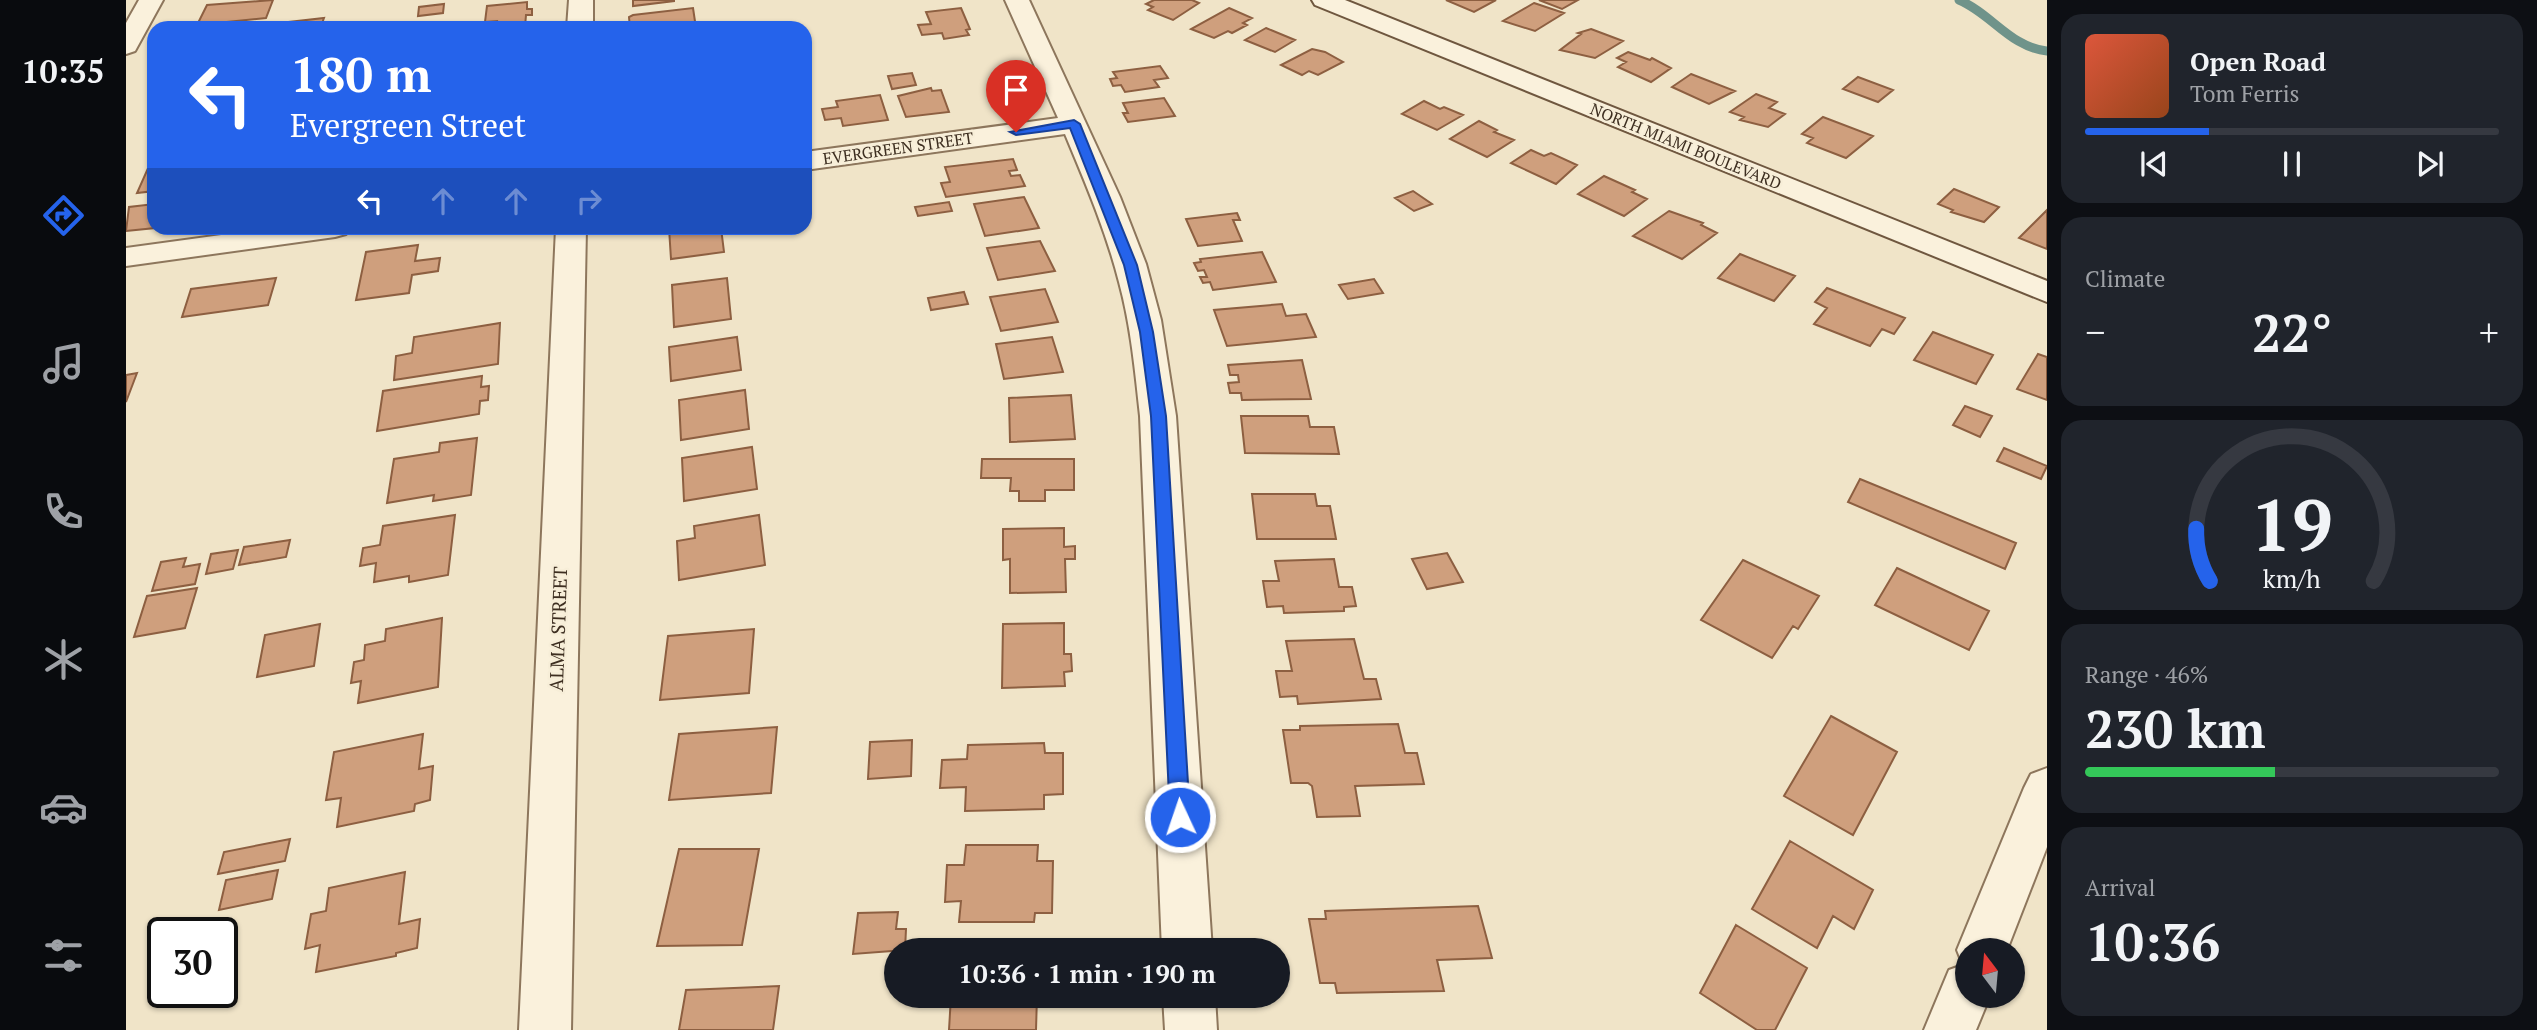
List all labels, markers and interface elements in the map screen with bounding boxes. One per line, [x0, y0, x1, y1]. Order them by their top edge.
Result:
text: 180 m [290, 41, 432, 106]
text: Open Road [2190, 44, 2326, 78]
icon: left [175, 49, 266, 140]
text: 10:35 [21, 50, 105, 92]
pin [986, 60, 1046, 132]
icon: arrive [997, 71, 1035, 109]
text: Tom Ferris [2190, 78, 2300, 109]
street label: NORTH MIAMI BOULEVARD [1587, 97, 1785, 195]
text: Evergreen Street [290, 104, 526, 146]
street label: EVERGREEN STREET [821, 127, 975, 169]
icon: previous [2135, 145, 2173, 183]
icon: pause [2273, 145, 2311, 183]
icon: next [2411, 145, 2449, 183]
icon: left [351, 182, 389, 220]
icon: ahead [424, 182, 462, 220]
icon: ahead [497, 182, 535, 220]
icon: right [570, 182, 608, 220]
icon: directions [39, 191, 88, 240]
text: Climate [2085, 263, 2165, 294]
text: 22° [2252, 298, 2332, 367]
text: − [2085, 307, 2105, 357]
text: + [2479, 307, 2499, 357]
icon: music [39, 339, 88, 388]
text: 19 [2251, 475, 2333, 572]
icon: phone [39, 487, 88, 536]
text: km/h [2263, 562, 2321, 595]
street label: ALMA STREET [543, 566, 572, 692]
icon: climate [39, 635, 88, 684]
text: Range · 46% [2085, 659, 2208, 690]
text: 230 km [2085, 694, 2266, 763]
position arrow [1143, 780, 1217, 854]
icon: car [39, 783, 88, 832]
text: Arrival [2085, 872, 2156, 903]
text: 10:36 [2085, 907, 2220, 976]
speed limit sign: 30 [147, 917, 238, 1008]
icon: filters [39, 931, 88, 980]
north arrow [1955, 938, 2025, 1008]
map controls [1955, 938, 2025, 1008]
text: 10:36 · 1 min · 190 m [958, 956, 1216, 990]

